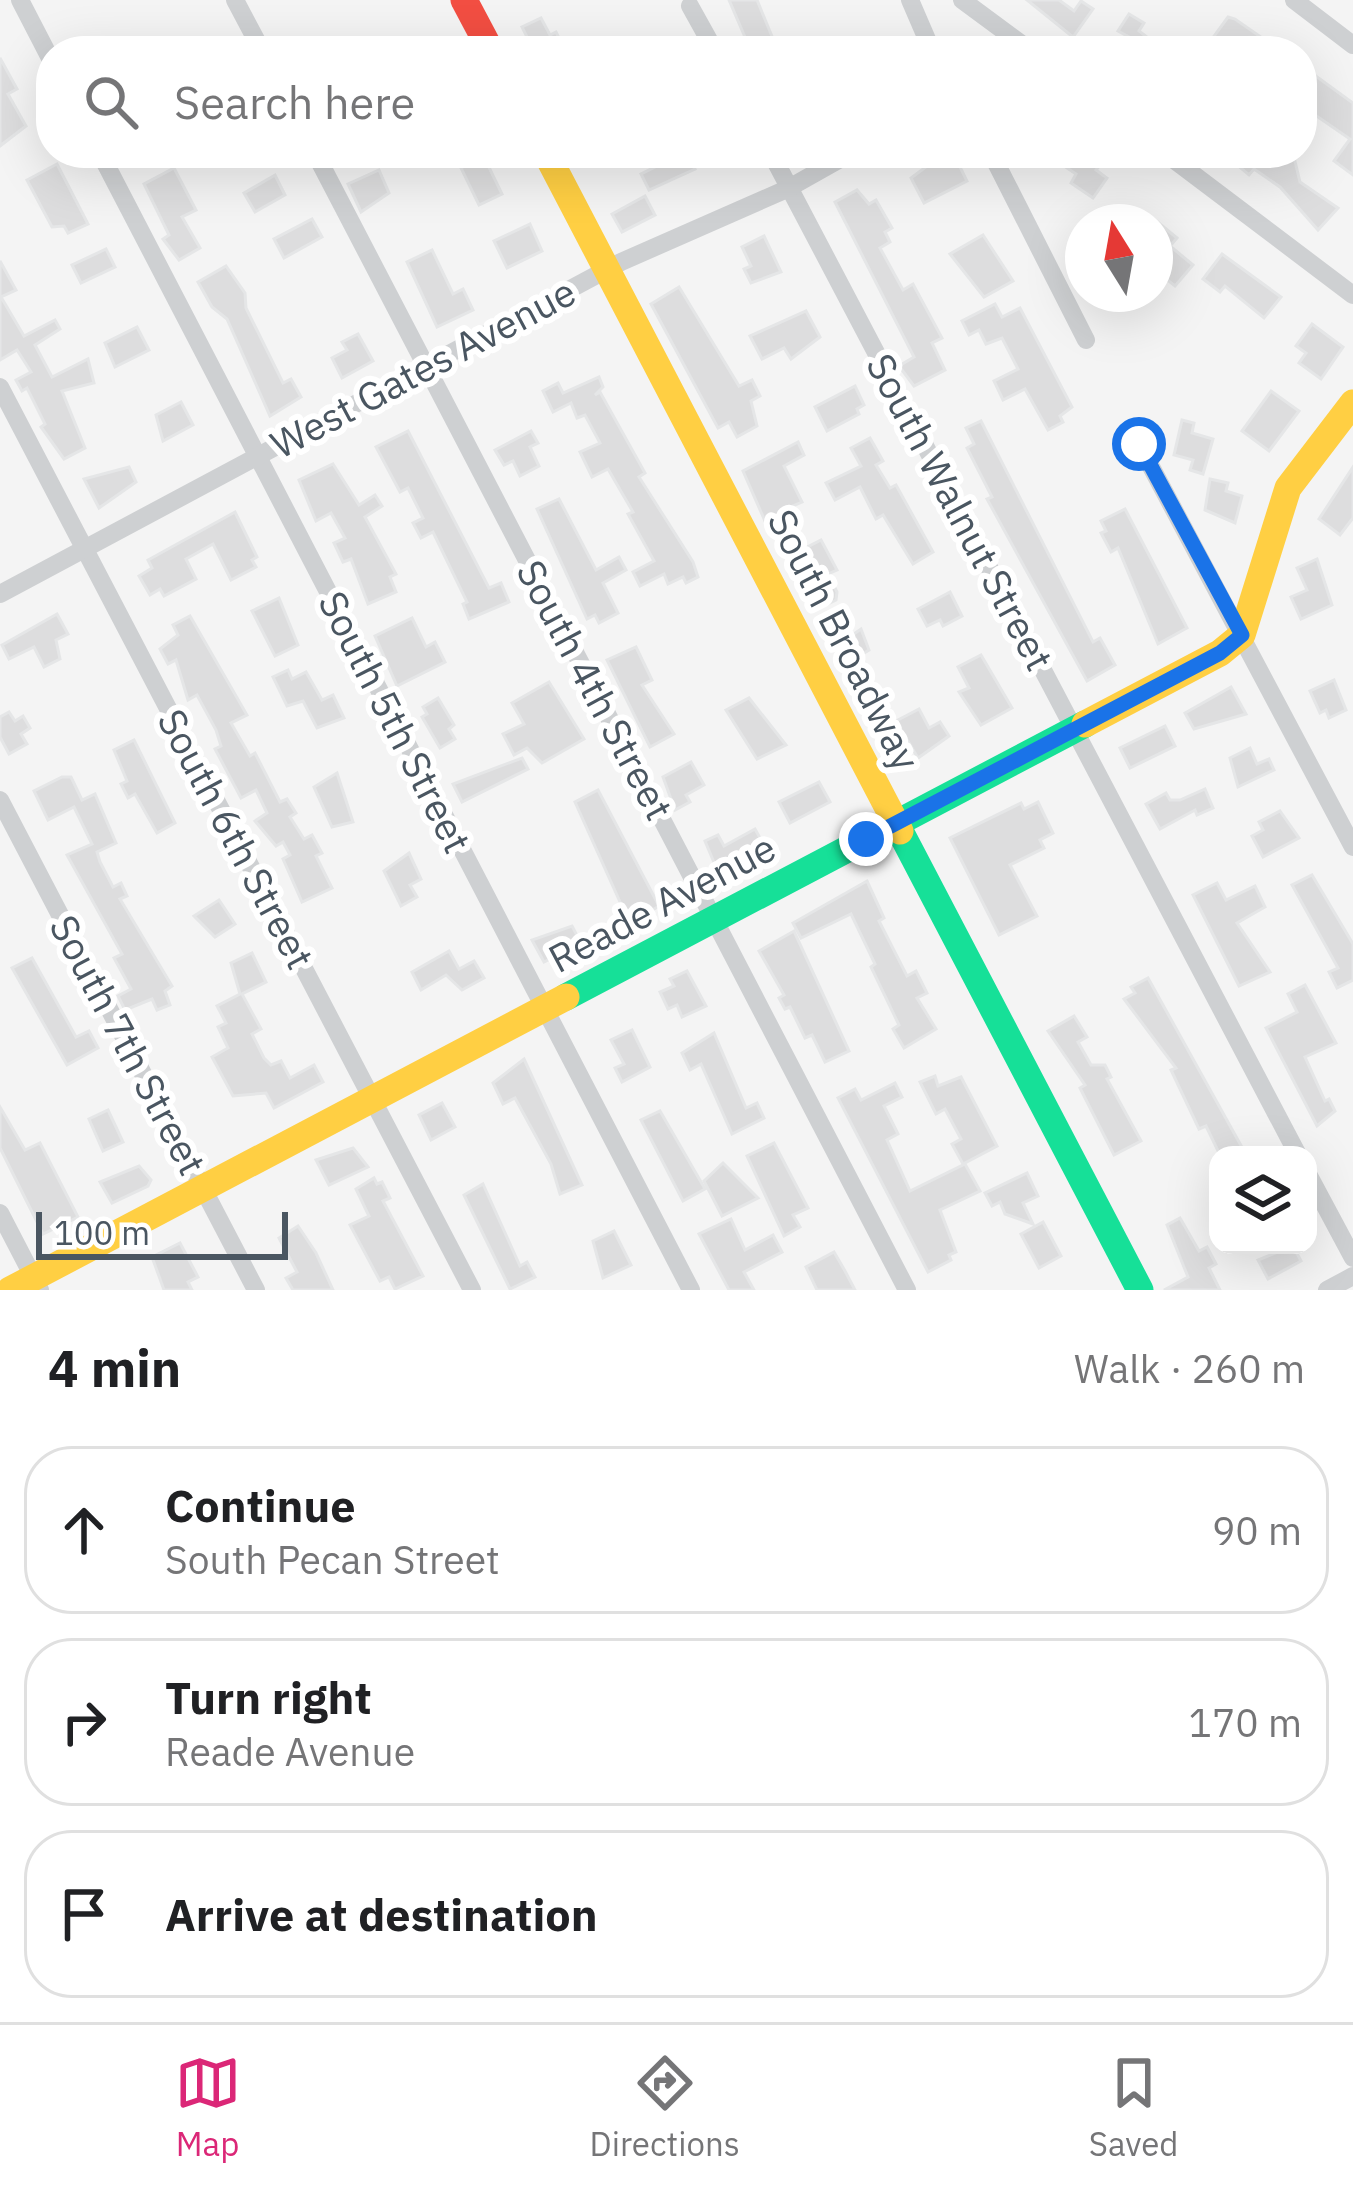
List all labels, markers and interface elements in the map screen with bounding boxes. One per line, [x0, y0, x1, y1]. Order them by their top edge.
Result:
search box [36, 36, 1317, 168]
icon: search [78, 69, 144, 135]
text: Search here [174, 73, 415, 131]
north arrow [1065, 204, 1173, 312]
street label: West Gates Avenue [261, 266, 584, 470]
street label: South Walnut Street [855, 345, 1066, 679]
route start [1112, 417, 1166, 471]
street label: South Broadway [757, 501, 932, 779]
street label: South 4th Street [506, 551, 685, 828]
street label: South 5th Street [308, 582, 483, 861]
street label: South 6th Street [147, 700, 326, 977]
route end [839, 812, 893, 866]
street label: Reade Avenue [539, 821, 784, 984]
street label: South 7th Street [39, 906, 218, 1183]
map controls [1209, 1146, 1317, 1254]
button: layers [1209, 1146, 1317, 1254]
scale bar [36, 1206, 288, 1259]
text: 100 m [54, 1211, 150, 1254]
text: 4 min [48, 1335, 181, 1401]
text: Walk · 260 m [1074, 1343, 1305, 1394]
text: Continue [165, 1476, 356, 1534]
icon: ahead [51, 1497, 117, 1563]
text: 90 m [1212, 1505, 1302, 1556]
text: South Pecan Street [165, 1534, 500, 1585]
text: Turn right [165, 1668, 372, 1726]
icon: right [51, 1689, 117, 1755]
text: 170 m [1189, 1697, 1302, 1748]
text: Reade Avenue [165, 1726, 415, 1777]
icon: arrive [51, 1881, 117, 1947]
text: Arrive at destination [165, 1885, 598, 1943]
tab: Map [175, 2050, 241, 2165]
tab: Directions [590, 2050, 740, 2165]
tab: Saved [1089, 2050, 1178, 2165]

